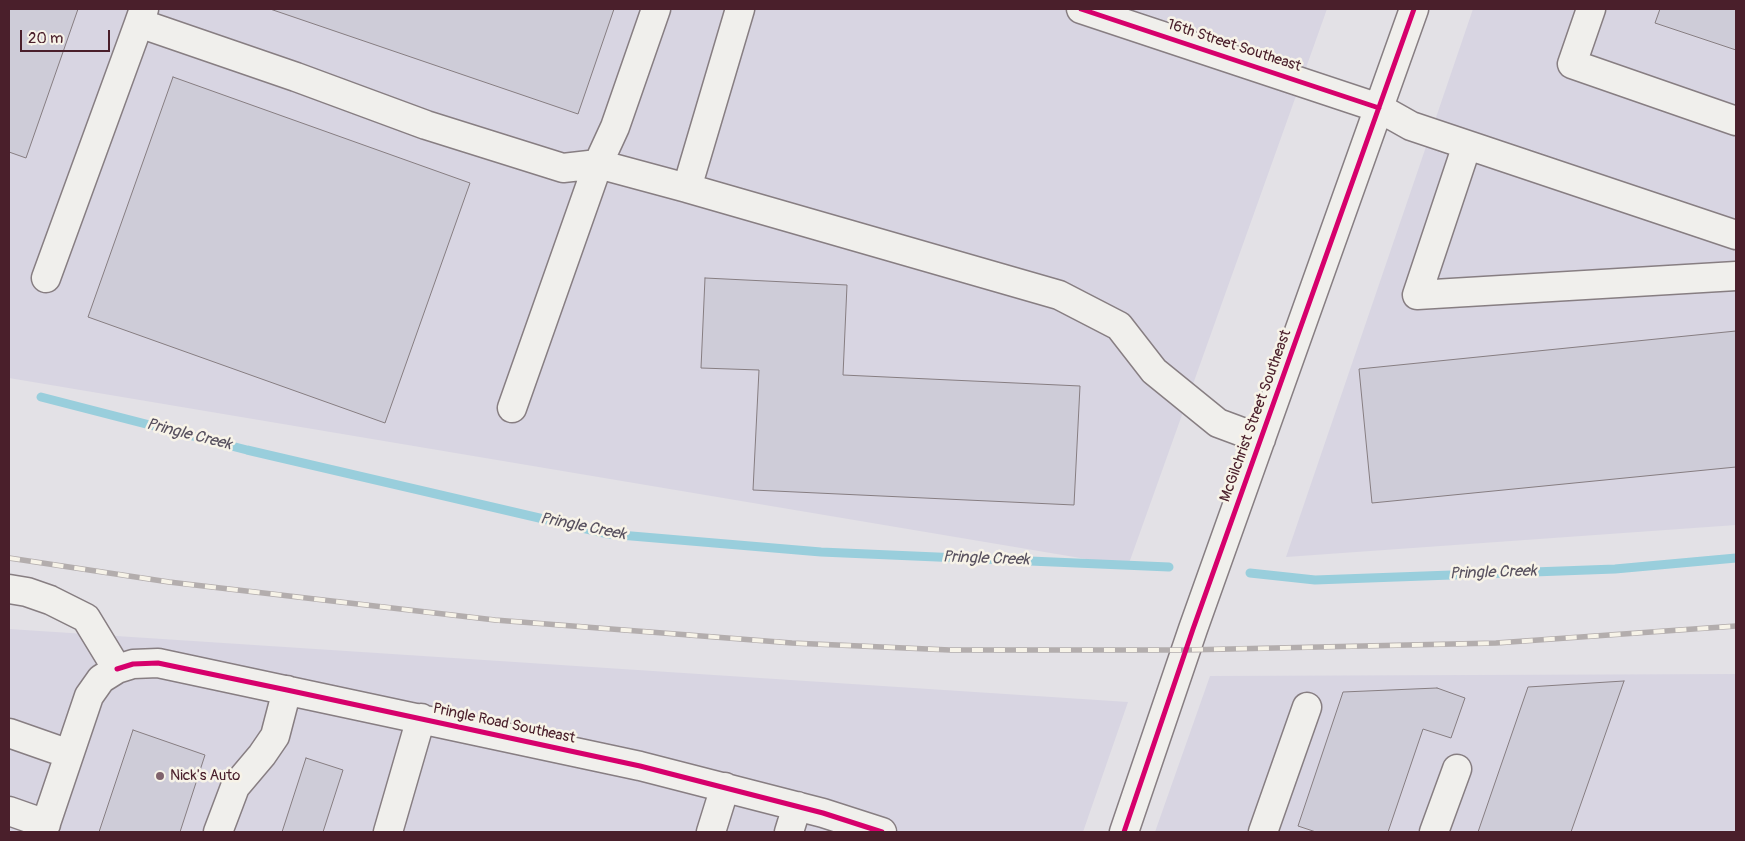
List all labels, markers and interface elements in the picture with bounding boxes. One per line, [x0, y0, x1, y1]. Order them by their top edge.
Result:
street label: 16th Street Southeast [1165, 16, 1303, 76]
scale bar [22, 20, 112, 52]
text: 20 m [28, 29, 63, 48]
street label: McGilchrist Street Southeast [1216, 328, 1296, 504]
water label: Pringle Creek [145, 415, 233, 455]
water label: Pringle Creek [539, 509, 627, 545]
water label: Pringle Creek [942, 548, 1030, 570]
water label: Pringle Creek [1449, 562, 1537, 584]
street label: Pringle Road Southeast [431, 700, 577, 748]
place label: Nick's Auto [170, 767, 240, 785]
marker: Nick's Auto [154, 770, 166, 782]

